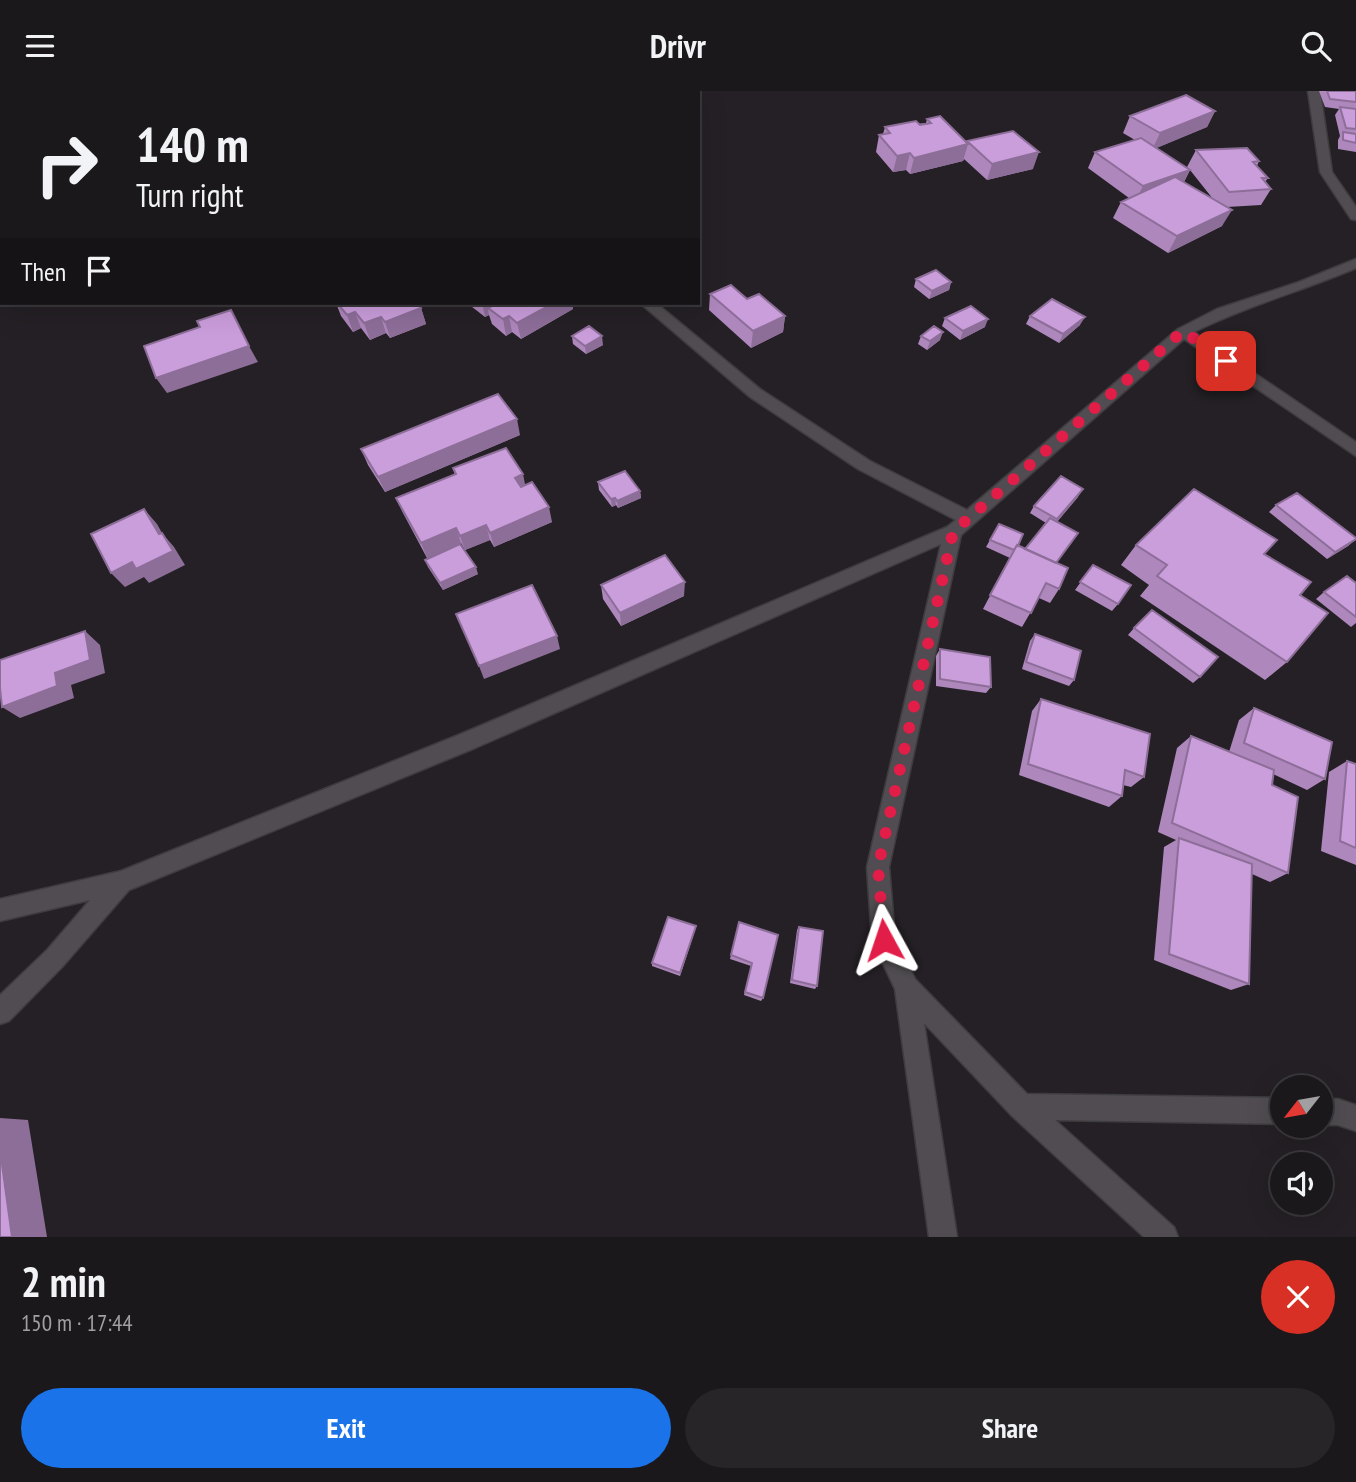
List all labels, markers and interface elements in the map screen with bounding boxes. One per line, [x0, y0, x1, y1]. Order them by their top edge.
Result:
text: Drivr [650, 25, 706, 67]
icon: menu [21, 27, 59, 65]
icon: search [1297, 27, 1335, 65]
text: 140 m [136, 112, 249, 176]
icon: right [21, 119, 112, 210]
text: Turn right [136, 174, 244, 216]
icon: arrive [80, 252, 118, 290]
text: Then [21, 255, 66, 288]
pin [1196, 331, 1256, 391]
icon: arrive [1207, 342, 1245, 380]
position arrow [847, 903, 921, 977]
north arrow [1270, 1075, 1334, 1137]
map controls [1270, 1075, 1333, 1215]
button: sound [1270, 1152, 1333, 1215]
text: 2 min [21, 1254, 106, 1309]
button: close [1261, 1260, 1335, 1334]
text: 150 m · 17:44 [21, 1308, 133, 1337]
button: Exit [21, 1388, 671, 1468]
button: Share [685, 1388, 1335, 1468]

